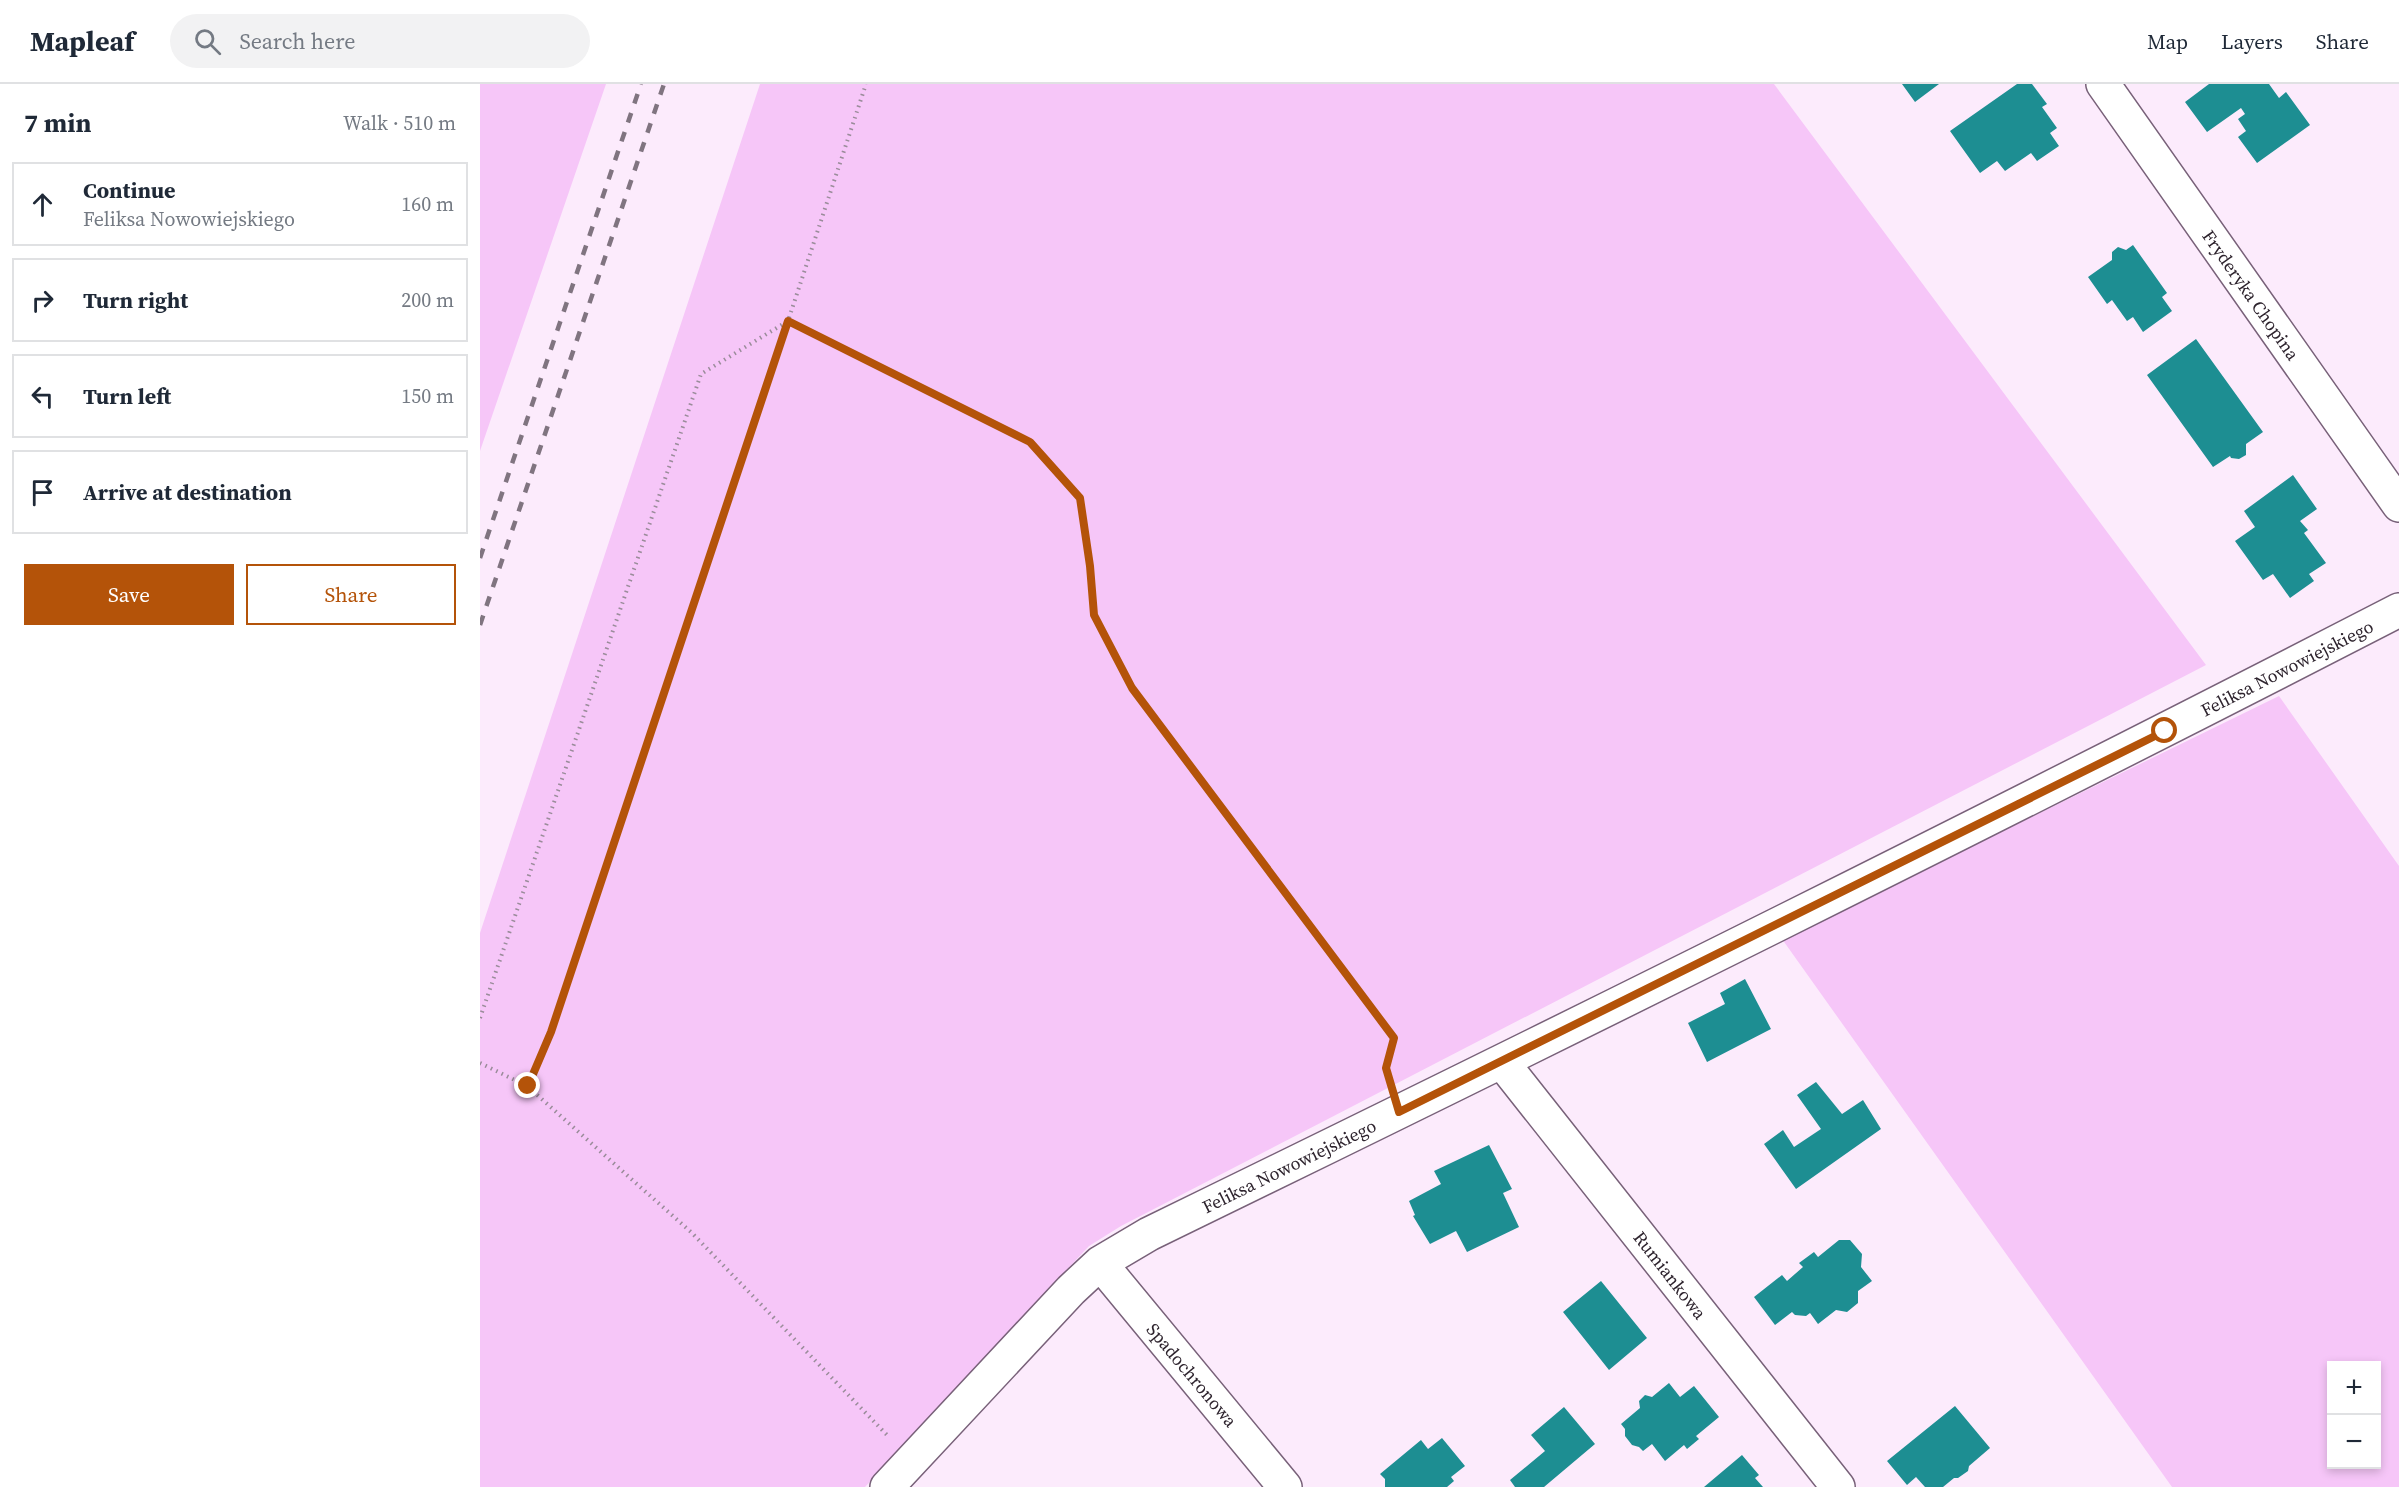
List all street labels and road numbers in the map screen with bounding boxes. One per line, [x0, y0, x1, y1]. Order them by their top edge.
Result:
street label: Fryderyka Chopina [2197, 225, 2306, 366]
street label: Feliksa Nowowiejskiego [2196, 614, 2378, 722]
street label: Feliksa Nowowiejskiego [1198, 1113, 1380, 1219]
street label: Rumiankowa [1628, 1226, 1713, 1325]
street label: Spadochronowa [1141, 1318, 1244, 1433]

